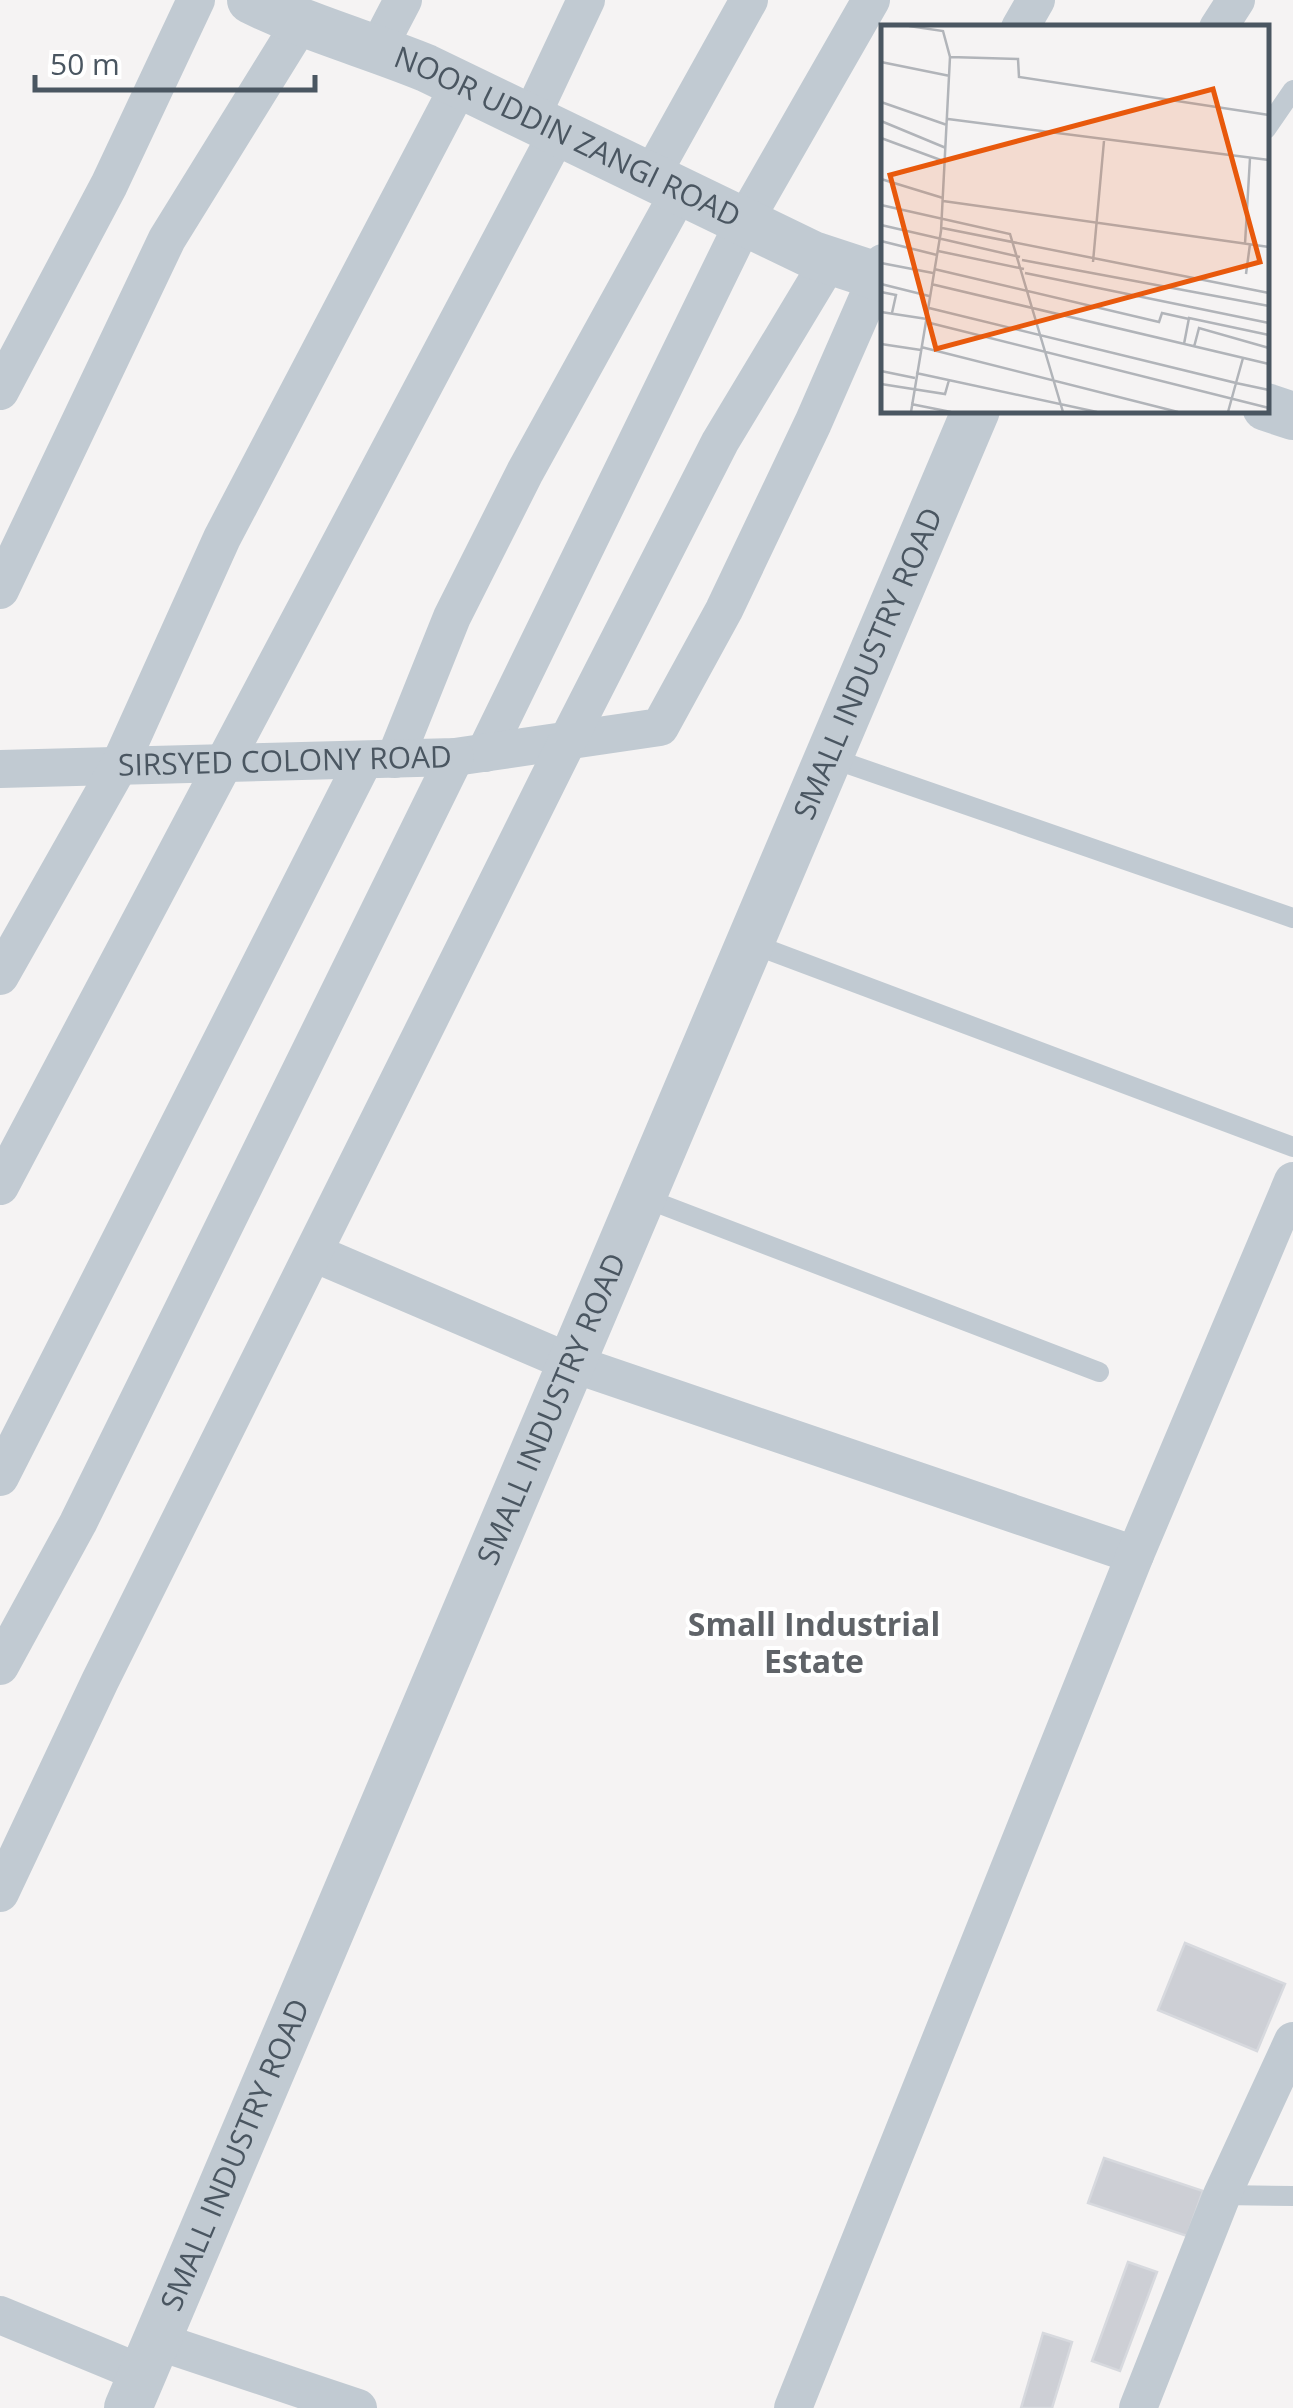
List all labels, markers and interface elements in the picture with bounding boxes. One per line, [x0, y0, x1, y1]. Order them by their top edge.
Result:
inset map [881, 25, 1268, 412]
scale bar [35, 30, 315, 92]
street label: NOOR UDDIN ZANGI ROAD [389, 36, 748, 236]
text: 50 m [50, 43, 120, 84]
street label: SMALL INDUSTRY ROAD [783, 501, 951, 825]
street label: SIRSYED COLONY ROAD [117, 735, 452, 785]
street label: SMALL INDUSTRY ROAD [466, 1246, 635, 1571]
district label: Small Industrial Estate [688, 1602, 940, 1682]
street label: SMALL INDUSTRY ROAD [150, 1992, 318, 2316]

